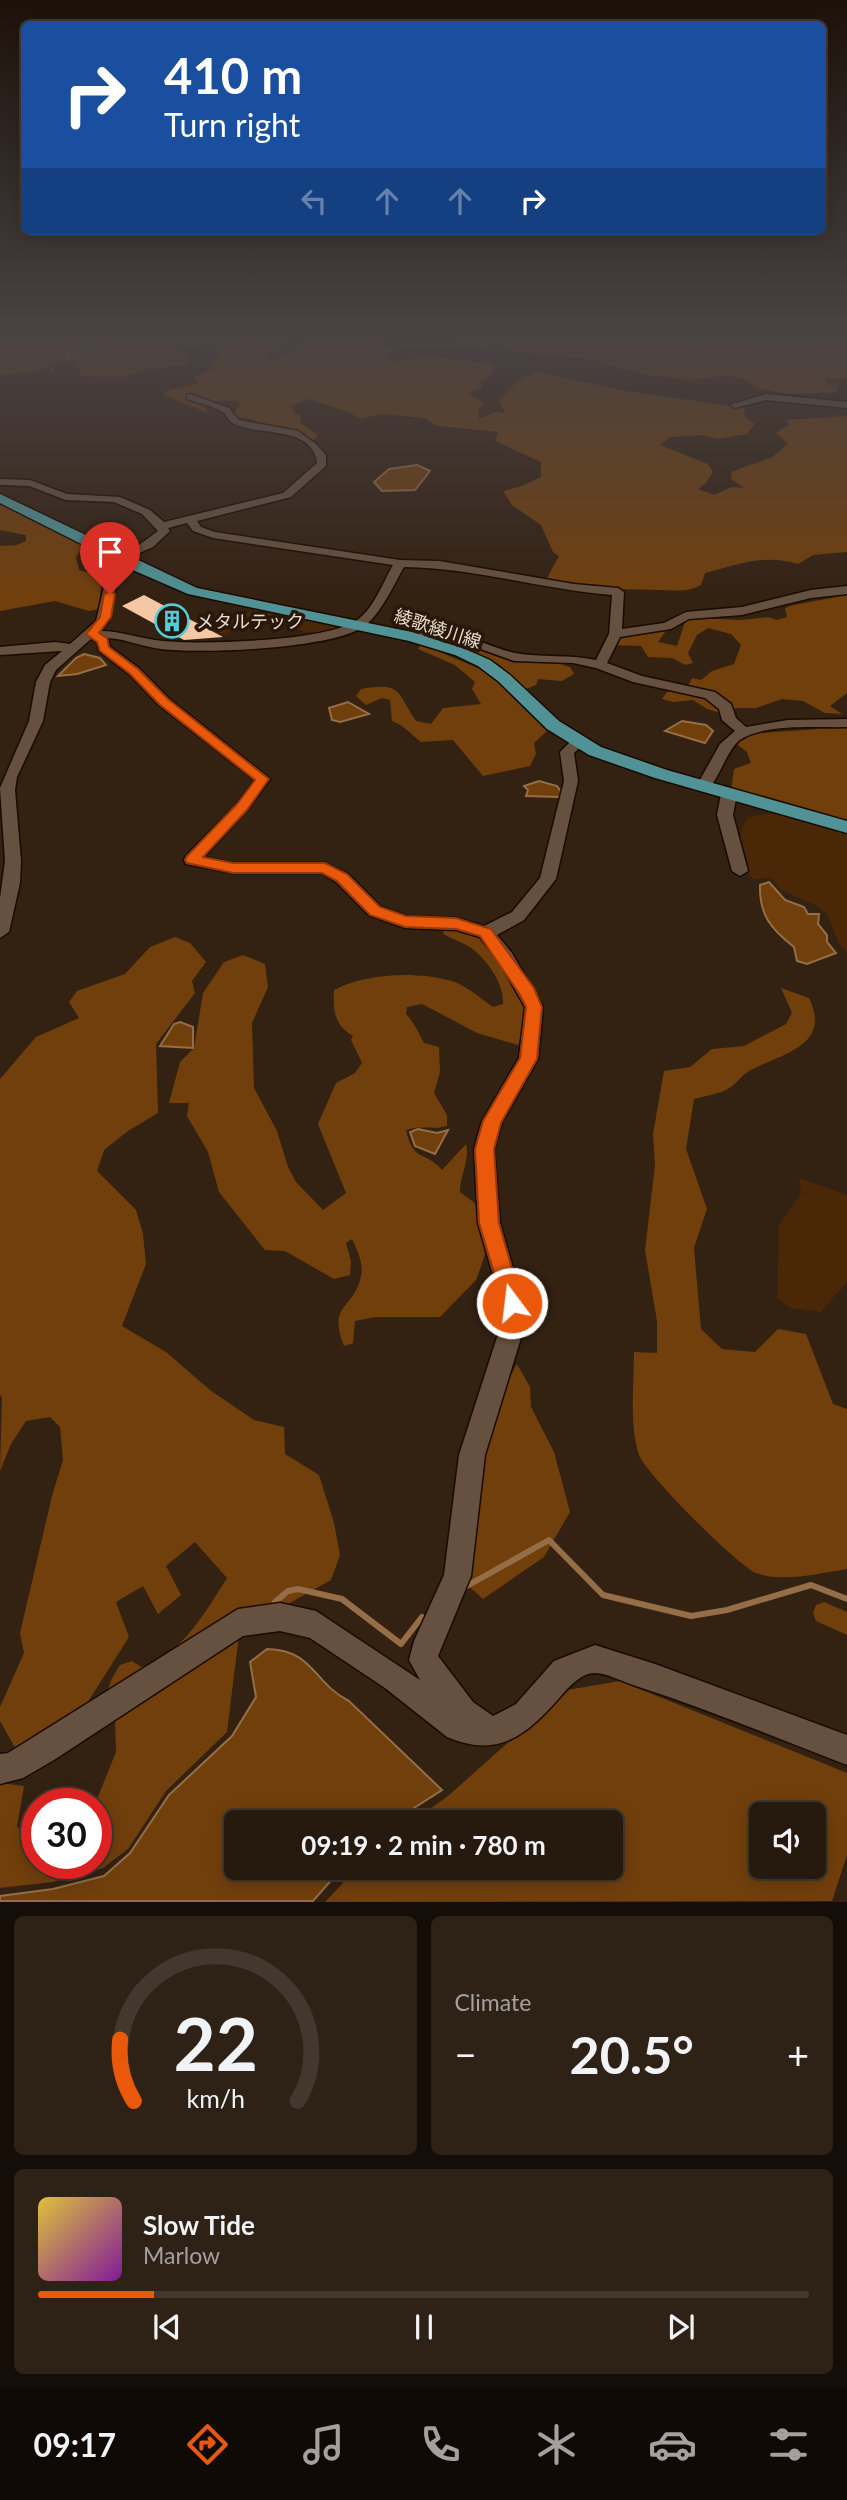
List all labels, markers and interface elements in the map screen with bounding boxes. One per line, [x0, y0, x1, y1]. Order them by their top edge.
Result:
text: 410 m [164, 46, 302, 104]
icon: right [49, 49, 140, 140]
text: Turn right [164, 105, 300, 144]
icon: left [295, 182, 333, 220]
icon: ahead [368, 182, 406, 220]
icon: ahead [441, 182, 479, 220]
icon: right [514, 182, 552, 220]
pin [80, 522, 140, 594]
icon: arrive [91, 533, 129, 571]
building icon: メタルテック [153, 602, 191, 640]
street label: 綾歌綾川線 [392, 604, 484, 652]
place label: メタルテック [196, 610, 304, 632]
position arrow [475, 1266, 549, 1340]
speed limit sign: 30 [21, 1788, 112, 1879]
map controls [749, 1802, 826, 1879]
button: sound [749, 1802, 826, 1879]
text: 09:19 · 2 min · 780 m [301, 1829, 546, 1861]
text: Climate [455, 1988, 531, 2016]
text: 22 [173, 2000, 257, 2088]
text: 20.5° [570, 2023, 694, 2085]
text: − [455, 2031, 477, 2077]
text: + [787, 2031, 809, 2077]
text: km/h [186, 2083, 245, 2113]
text: Slow Tide [143, 2209, 255, 2241]
text: Marlow [143, 2241, 220, 2269]
icon: previous [148, 2308, 186, 2346]
icon: pause [405, 2308, 443, 2346]
icon: next [662, 2308, 700, 2346]
icon: directions [183, 2420, 232, 2469]
icon: music [299, 2420, 348, 2469]
icon: phone [416, 2420, 465, 2469]
icon: climate [532, 2420, 581, 2469]
icon: car [648, 2420, 697, 2469]
icon: filters [764, 2420, 813, 2469]
text: 09:17 [34, 2425, 116, 2464]

